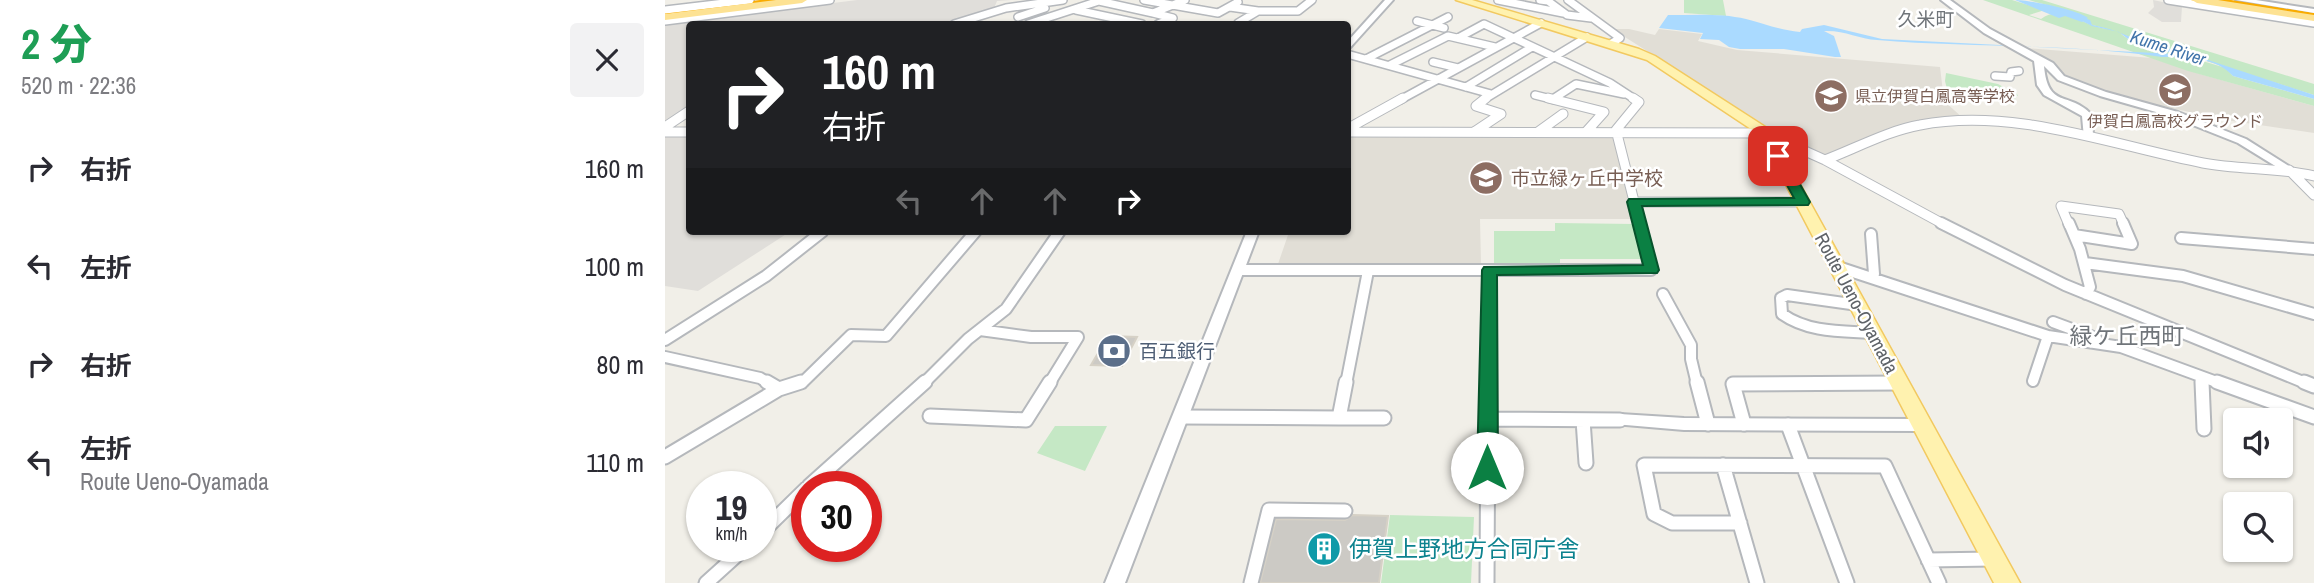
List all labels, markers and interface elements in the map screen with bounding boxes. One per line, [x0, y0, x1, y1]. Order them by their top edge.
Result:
district label: 久米町 [1897, 6, 1955, 32]
text: 2 分 [21, 16, 92, 72]
button: close [570, 23, 644, 97]
water label: Kume River [2127, 24, 2210, 72]
text: 160 m [822, 38, 936, 104]
icon: right [707, 49, 798, 140]
text: 520 m · 22:36 [21, 70, 136, 101]
school or university icon: 伊賀白鳳高校グラウンド [2156, 71, 2194, 109]
school or university icon: 県立伊賀白鳳高等学校 [1812, 77, 1850, 115]
place label: 県立伊賀白鳳高等学校 [1855, 85, 2015, 107]
text: 右折 [822, 105, 886, 148]
place label: 伊賀白鳳高校グラウンド [2087, 110, 2263, 132]
pin [1748, 126, 1808, 186]
icon: arrive [1759, 137, 1797, 175]
icon: right [21, 149, 59, 187]
text: 160 m [585, 151, 644, 186]
text: 右折 [80, 152, 132, 187]
school or university icon: 市立緑ヶ丘中学校 [1467, 159, 1505, 197]
place label: 市立緑ヶ丘中学校 [1511, 165, 1663, 191]
icon: left [890, 182, 928, 220]
icon: ahead [963, 182, 1001, 220]
icon: ahead [1036, 182, 1074, 220]
icon: right [1109, 182, 1147, 220]
street label: Route Ueno-Oyamada [1809, 228, 1905, 378]
icon: left [21, 247, 59, 285]
text: 100 m [585, 249, 644, 284]
text: 左折 [80, 250, 132, 285]
district label: 緑ケ丘西町 [2070, 320, 2185, 351]
bank icon: 百五銀行 [1095, 332, 1133, 370]
place label: 百五銀行 [1139, 338, 1215, 364]
icon: right [21, 345, 59, 383]
text: 80 m [597, 347, 644, 382]
text: 右折 [80, 348, 132, 383]
map controls [2223, 408, 2293, 562]
button: sound [2223, 408, 2293, 478]
text: 左折 [80, 431, 132, 466]
position arrow [1450, 431, 1524, 505]
icon: left [21, 443, 59, 481]
text: 110 m [586, 445, 644, 480]
text: Route Ueno-Oyamada [80, 466, 269, 497]
speed limit sign: 30 [791, 471, 882, 562]
text: 19 [716, 484, 747, 531]
button: search [2223, 492, 2293, 562]
text: km/h [716, 521, 748, 546]
building icon: 伊賀上野地方合同庁舎 [1305, 530, 1343, 568]
place label: 伊賀上野地方合同庁舎 [1349, 533, 1579, 564]

